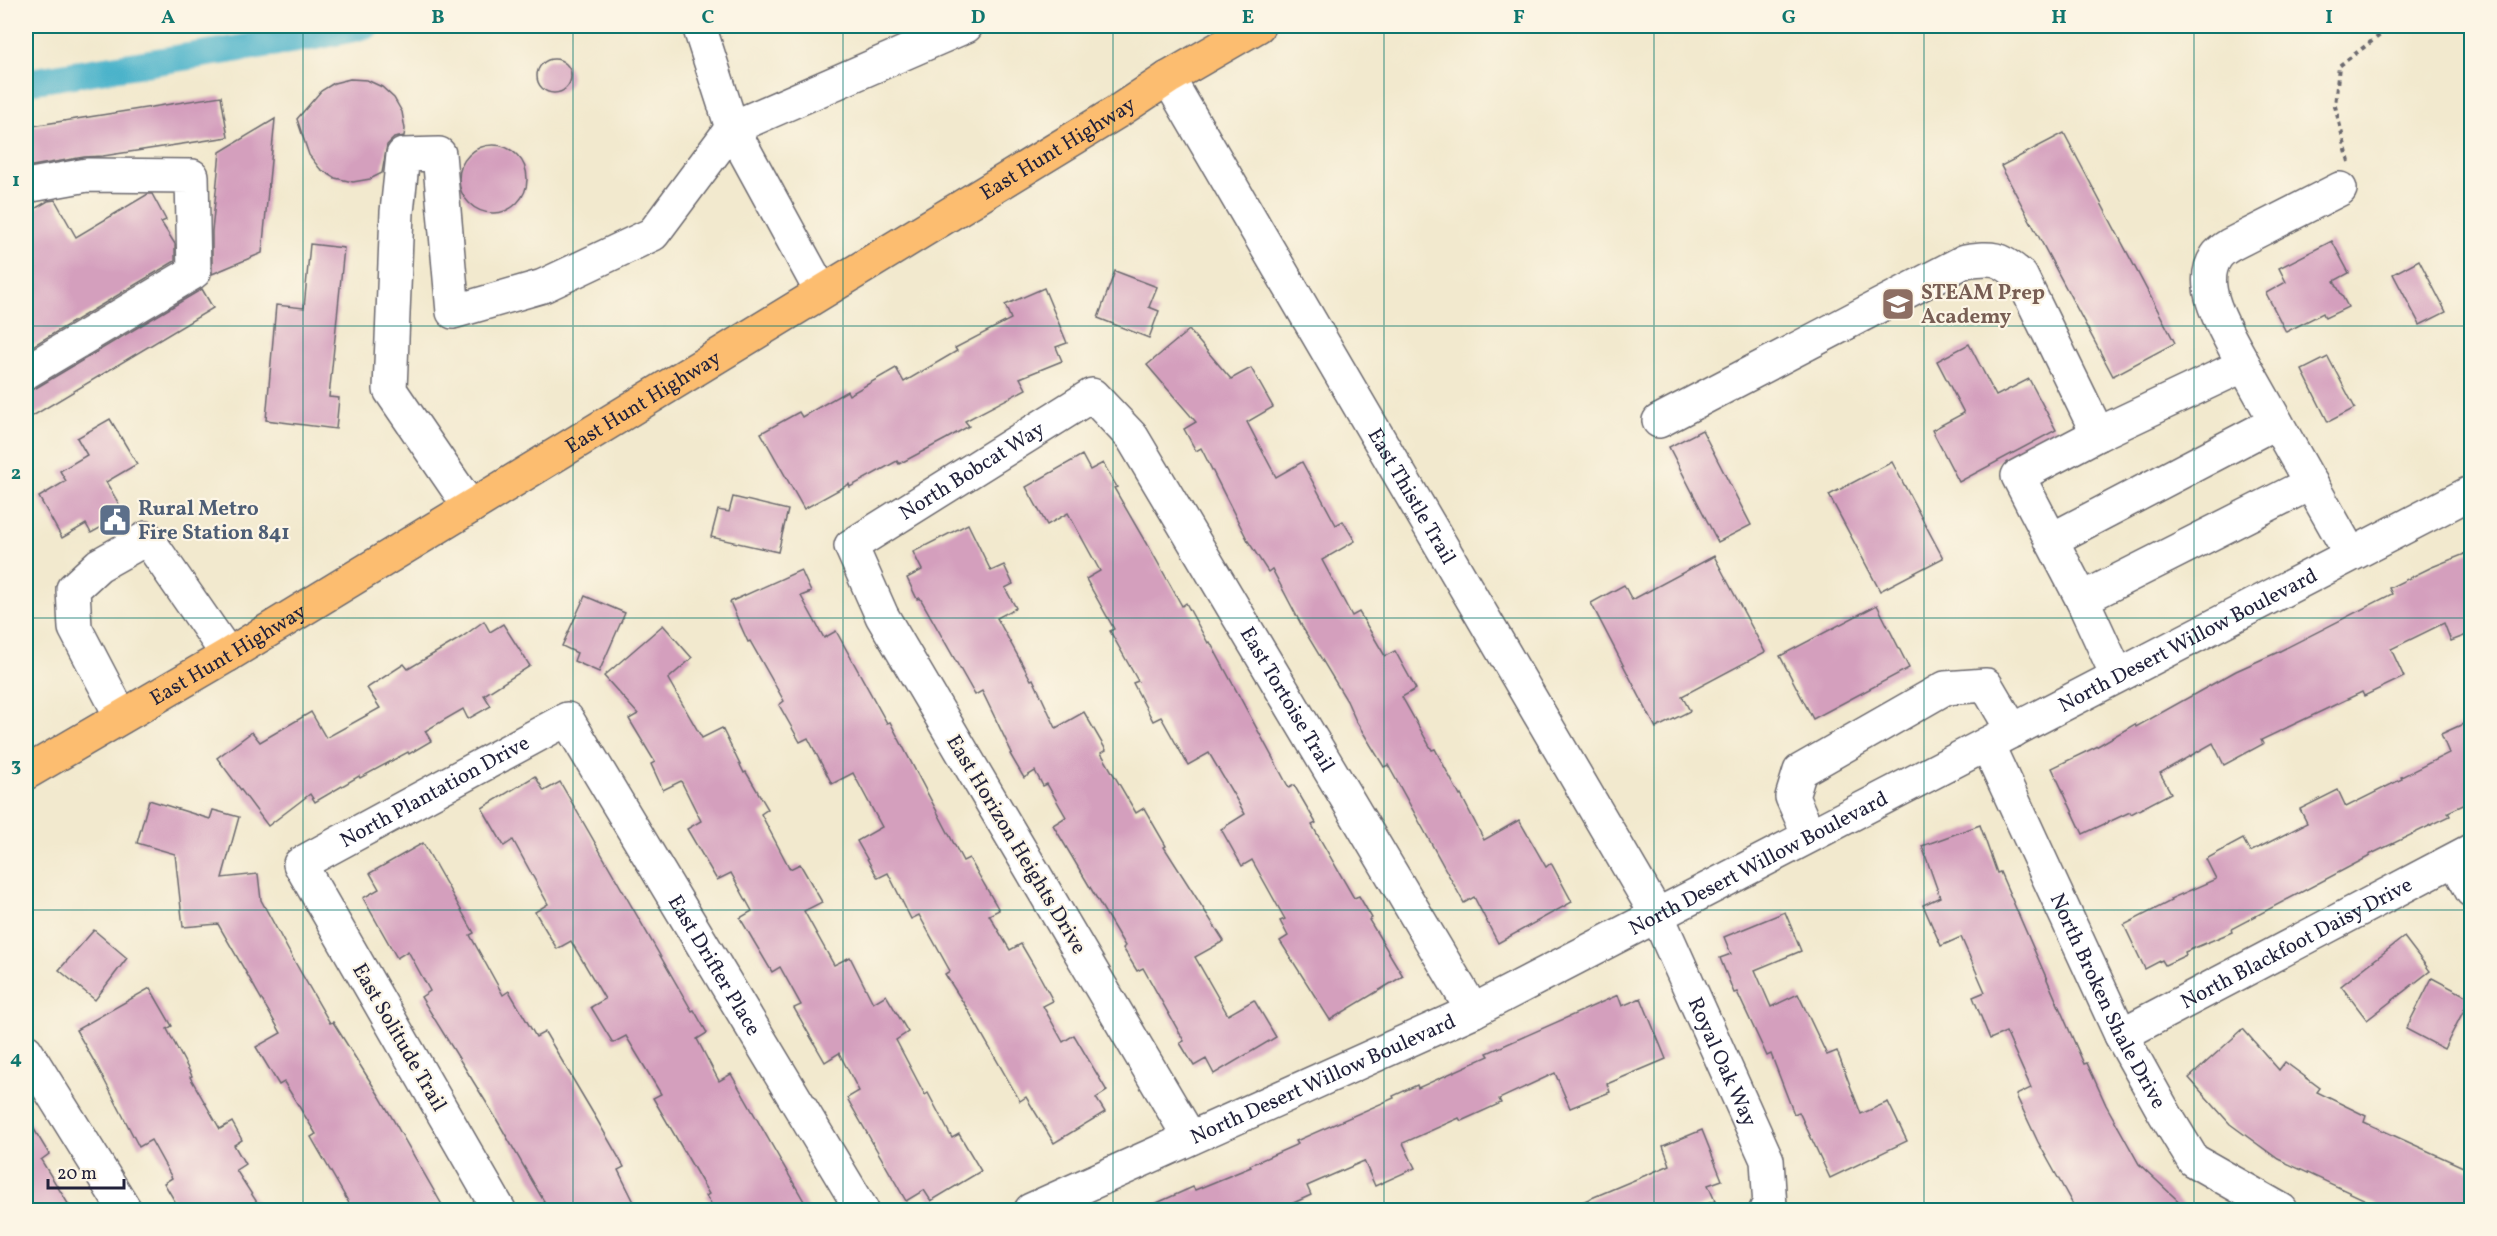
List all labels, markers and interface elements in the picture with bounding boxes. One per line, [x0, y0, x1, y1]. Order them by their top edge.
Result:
text: A [161, 4, 175, 32]
text: B [431, 4, 445, 32]
text: C [702, 4, 715, 32]
text: D [971, 4, 985, 32]
text: E [1242, 4, 1254, 32]
text: F [1513, 4, 1525, 32]
text: G [1782, 4, 1796, 32]
text: H [2051, 4, 2067, 32]
text: I [2325, 4, 2333, 32]
street label: East Hunt Highway [975, 90, 1142, 208]
text: 1 [12, 167, 20, 195]
place label: STEAM Prep Academy [1921, 279, 2045, 332]
school or university icon: STEAM Prep Academy [1880, 286, 1916, 322]
street label: East Hunt Highway [560, 344, 727, 462]
street label: North Bobcat Way [894, 415, 1051, 528]
street label: East Thistle Trail [1360, 423, 1462, 570]
text: 2 [11, 460, 21, 488]
place label: Rural Metro Fire Station 841 [138, 495, 290, 548]
public building icon: Rural Metro Fire Station 841 [97, 502, 133, 538]
street label: North Desert Willow Boulevard [2054, 562, 2323, 720]
street label: East Hunt Highway [145, 597, 313, 714]
street label: East Tortoise Trail [1232, 622, 1341, 778]
street label: North Plantation Drive [335, 729, 535, 856]
street label: East Horizon Heights Drive [939, 730, 1093, 960]
text: 3 [11, 752, 21, 780]
street label: North Desert Willow Boulevard [1624, 785, 1893, 944]
street label: North Blackfoot Daisy Drive [2176, 871, 2418, 1017]
street label: North Broken Shale Drive [2042, 889, 2172, 1114]
street label: East Drifter Place [660, 890, 767, 1042]
street label: East Solitude Trail [344, 958, 453, 1117]
street label: Royal Oak Way [1680, 993, 1763, 1132]
street label: North Desert Willow Boulevard [1186, 1008, 1461, 1152]
text: 4 [10, 1045, 22, 1073]
scale bar [48, 1152, 124, 1190]
text: 20 m [57, 1162, 97, 1187]

